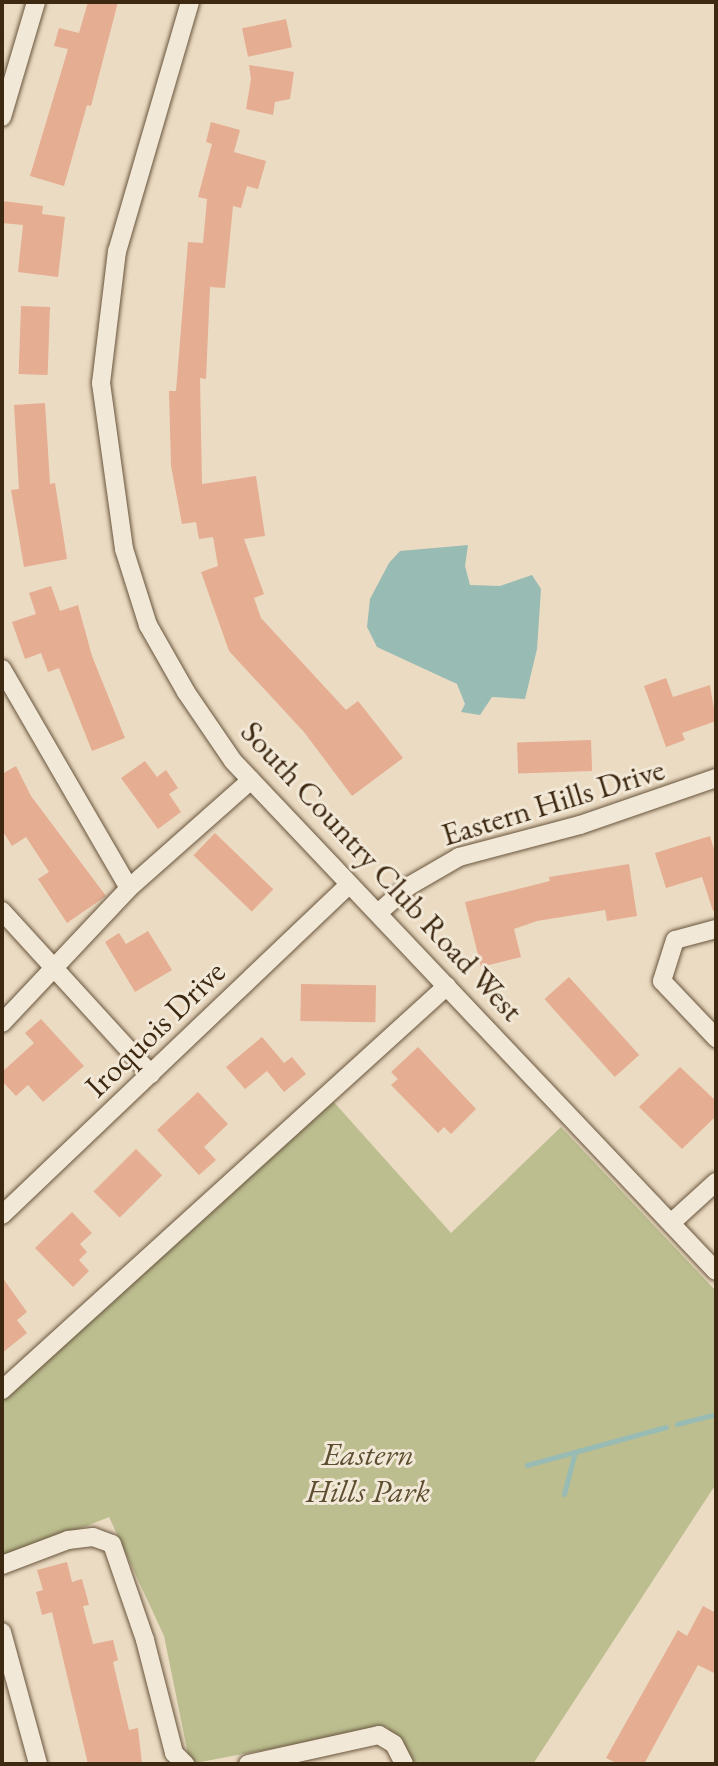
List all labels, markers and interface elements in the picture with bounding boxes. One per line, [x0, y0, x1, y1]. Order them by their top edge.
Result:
street label: South Country Club Road West [233, 713, 531, 1029]
street label: Eastern Hills Drive [437, 750, 669, 854]
street label: Iroquois Drive [77, 953, 233, 1105]
park label: Eastern Hills Park [306, 1436, 430, 1511]

